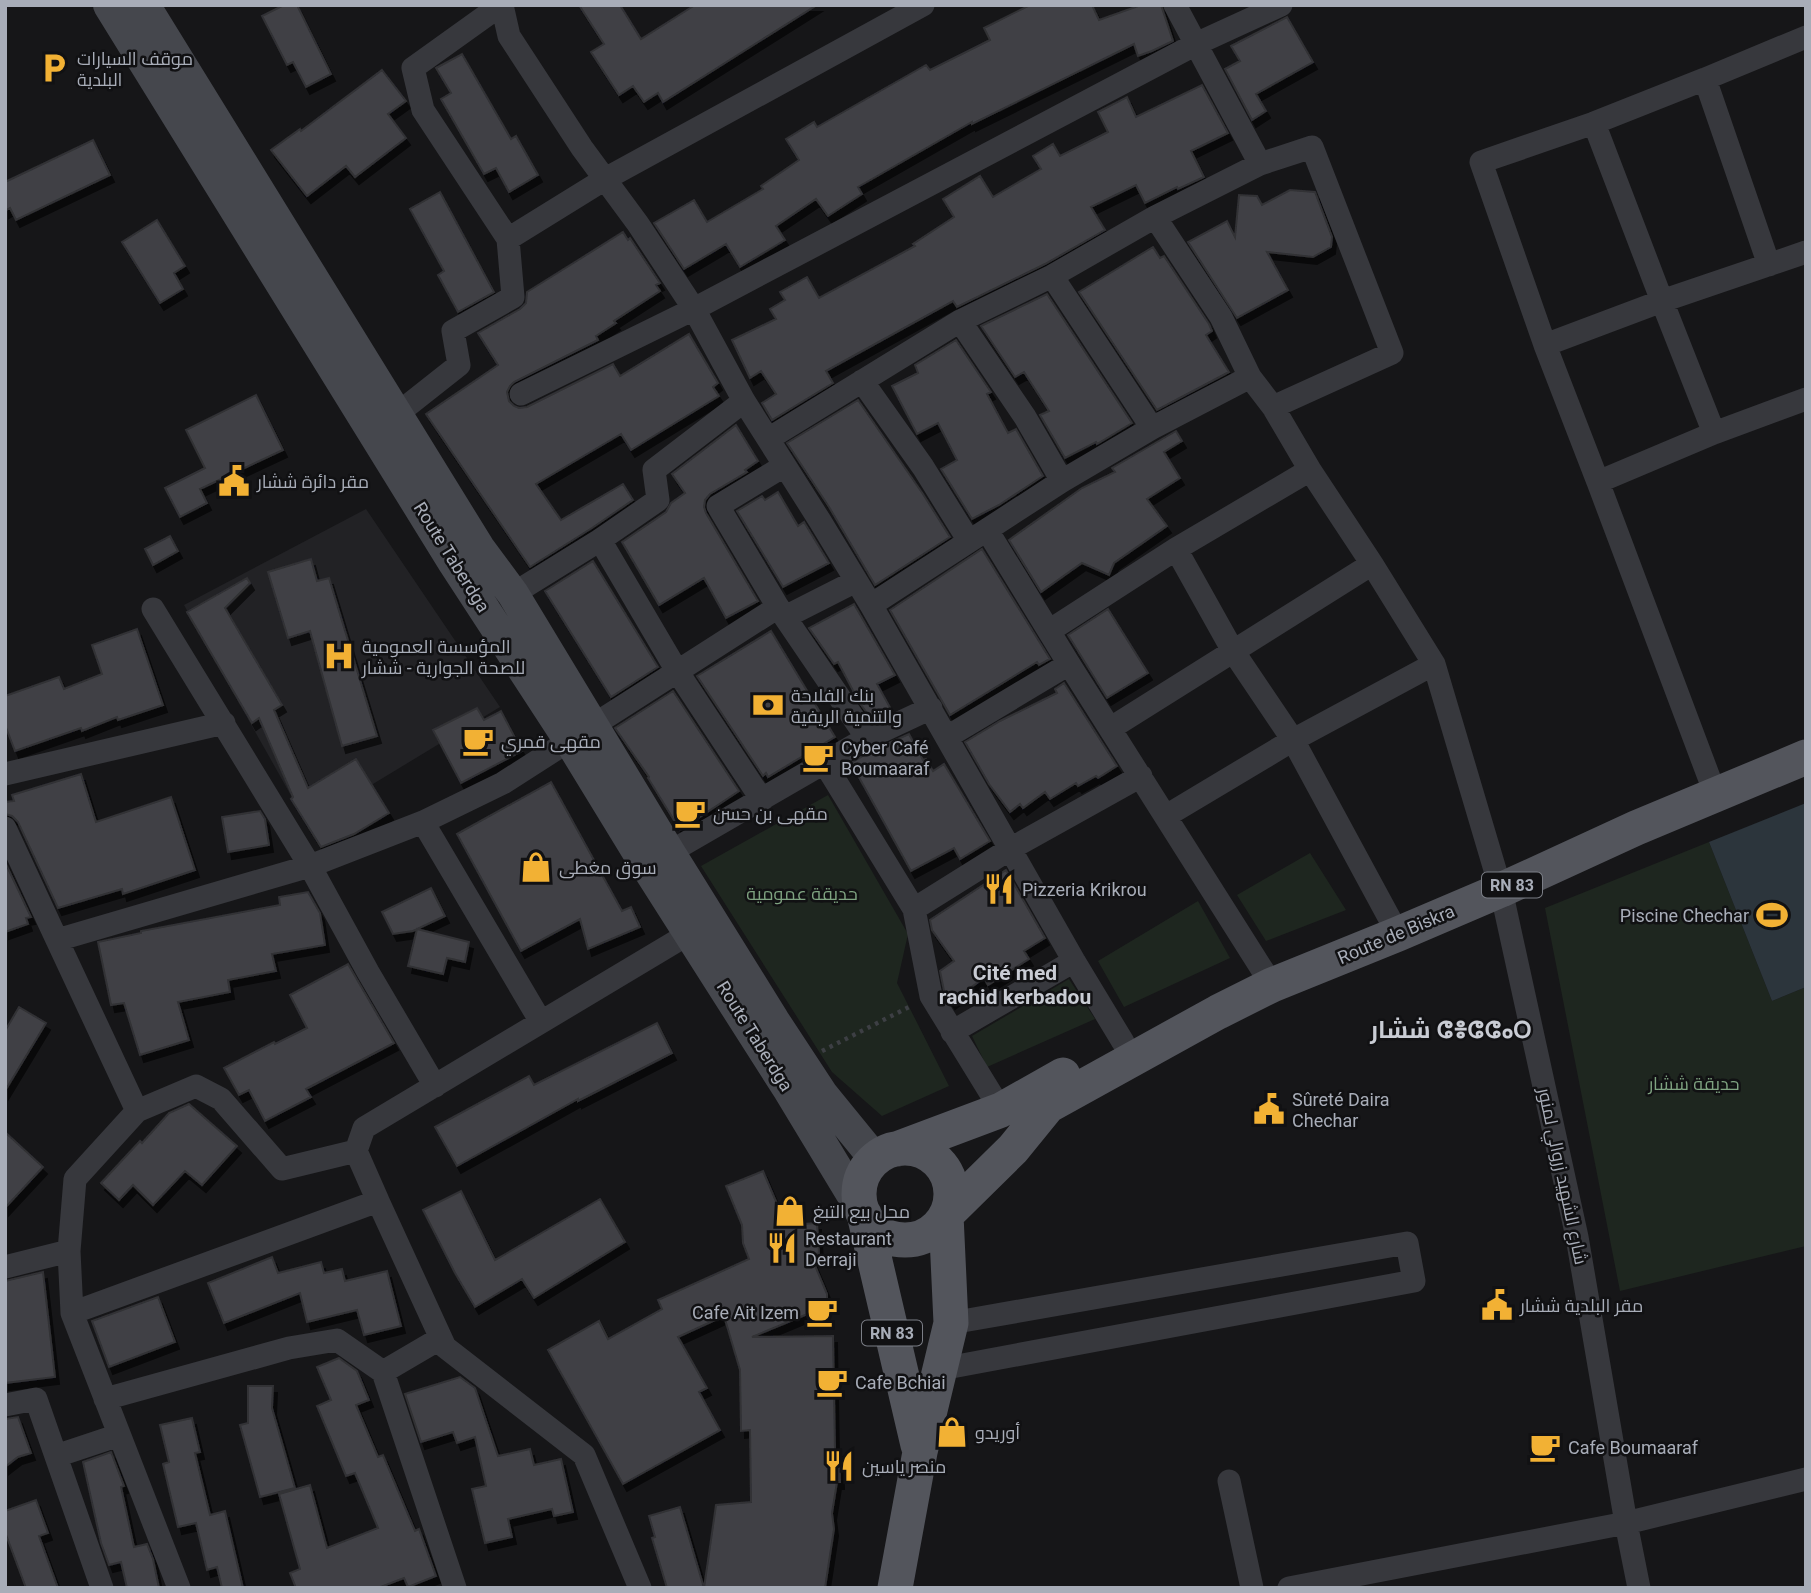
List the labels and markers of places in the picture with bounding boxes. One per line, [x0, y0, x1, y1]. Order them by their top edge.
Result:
place label: موقف السيارات البلدية [77, 48, 193, 90]
parking icon: موقف السيارات البلدية [37, 51, 71, 85]
public building icon: مقر دائرة ششار [217, 464, 251, 498]
place label: مقر دائرة ششار [256, 471, 369, 493]
place label: المؤسسة العمومية للصحة الجوارية - ششار [361, 636, 525, 679]
hospital icon: المؤسسة العمومية للصحة الجوارية - ششار [322, 639, 356, 673]
place label: بنك الفلاحة والتنمية الريفية [791, 685, 902, 728]
bank icon: بنك الفلاحة والتنمية الريفية [751, 688, 785, 722]
cafe icon: مقهى قمري [461, 724, 495, 758]
place label: مقهى قمري [501, 731, 601, 756]
place label: Cyber Café Boumaaraf [841, 737, 930, 779]
cafe icon: Cyber Café Boumaaraf [801, 740, 835, 774]
cafe icon: مقهى بن حسن [673, 796, 707, 830]
place label: مقهى بن حسن [713, 803, 828, 825]
shop icon: سوق مغطى [519, 850, 553, 884]
place label: سوق مغطى [559, 857, 657, 880]
restaurant icon: Pizzeria Krikrou [982, 872, 1016, 906]
place label: Pizzeria Krikrou [1022, 879, 1147, 900]
sports icon: Piscine Chechar [1755, 898, 1789, 932]
place label: Piscine Chechar [1620, 905, 1749, 926]
place label: Sûreté Daira Chechar [1292, 1089, 1390, 1131]
public building icon: Sûreté Daira Chechar [1252, 1092, 1286, 1126]
shop icon: محل بيع التبغ [773, 1194, 807, 1228]
place label: محل بيع التبغ [813, 1201, 910, 1224]
place label: Restaurant Derraji [805, 1228, 892, 1270]
restaurant icon: Restaurant Derraji [765, 1231, 799, 1265]
public building icon: مقر البلدية ششار [1480, 1288, 1514, 1322]
cafe icon: Cafe Ait Izem [805, 1295, 839, 1329]
place label: مقر البلدية ششار [1519, 1295, 1643, 1317]
place label: Cafe Ait Izem [692, 1302, 799, 1323]
cafe icon: Cafe Bchiai [815, 1365, 849, 1399]
place label: Cafe Bchiai [855, 1372, 946, 1393]
shop icon: أوريدو [935, 1415, 969, 1449]
place label: أوريدو [975, 1422, 1020, 1444]
cafe icon: Cafe Boumaaraf [1528, 1430, 1562, 1464]
place label: Cafe Boumaaraf [1568, 1437, 1699, 1458]
restaurant icon: منصر ياسين [822, 1449, 856, 1483]
place label: منصر ياسين [862, 1456, 946, 1478]

